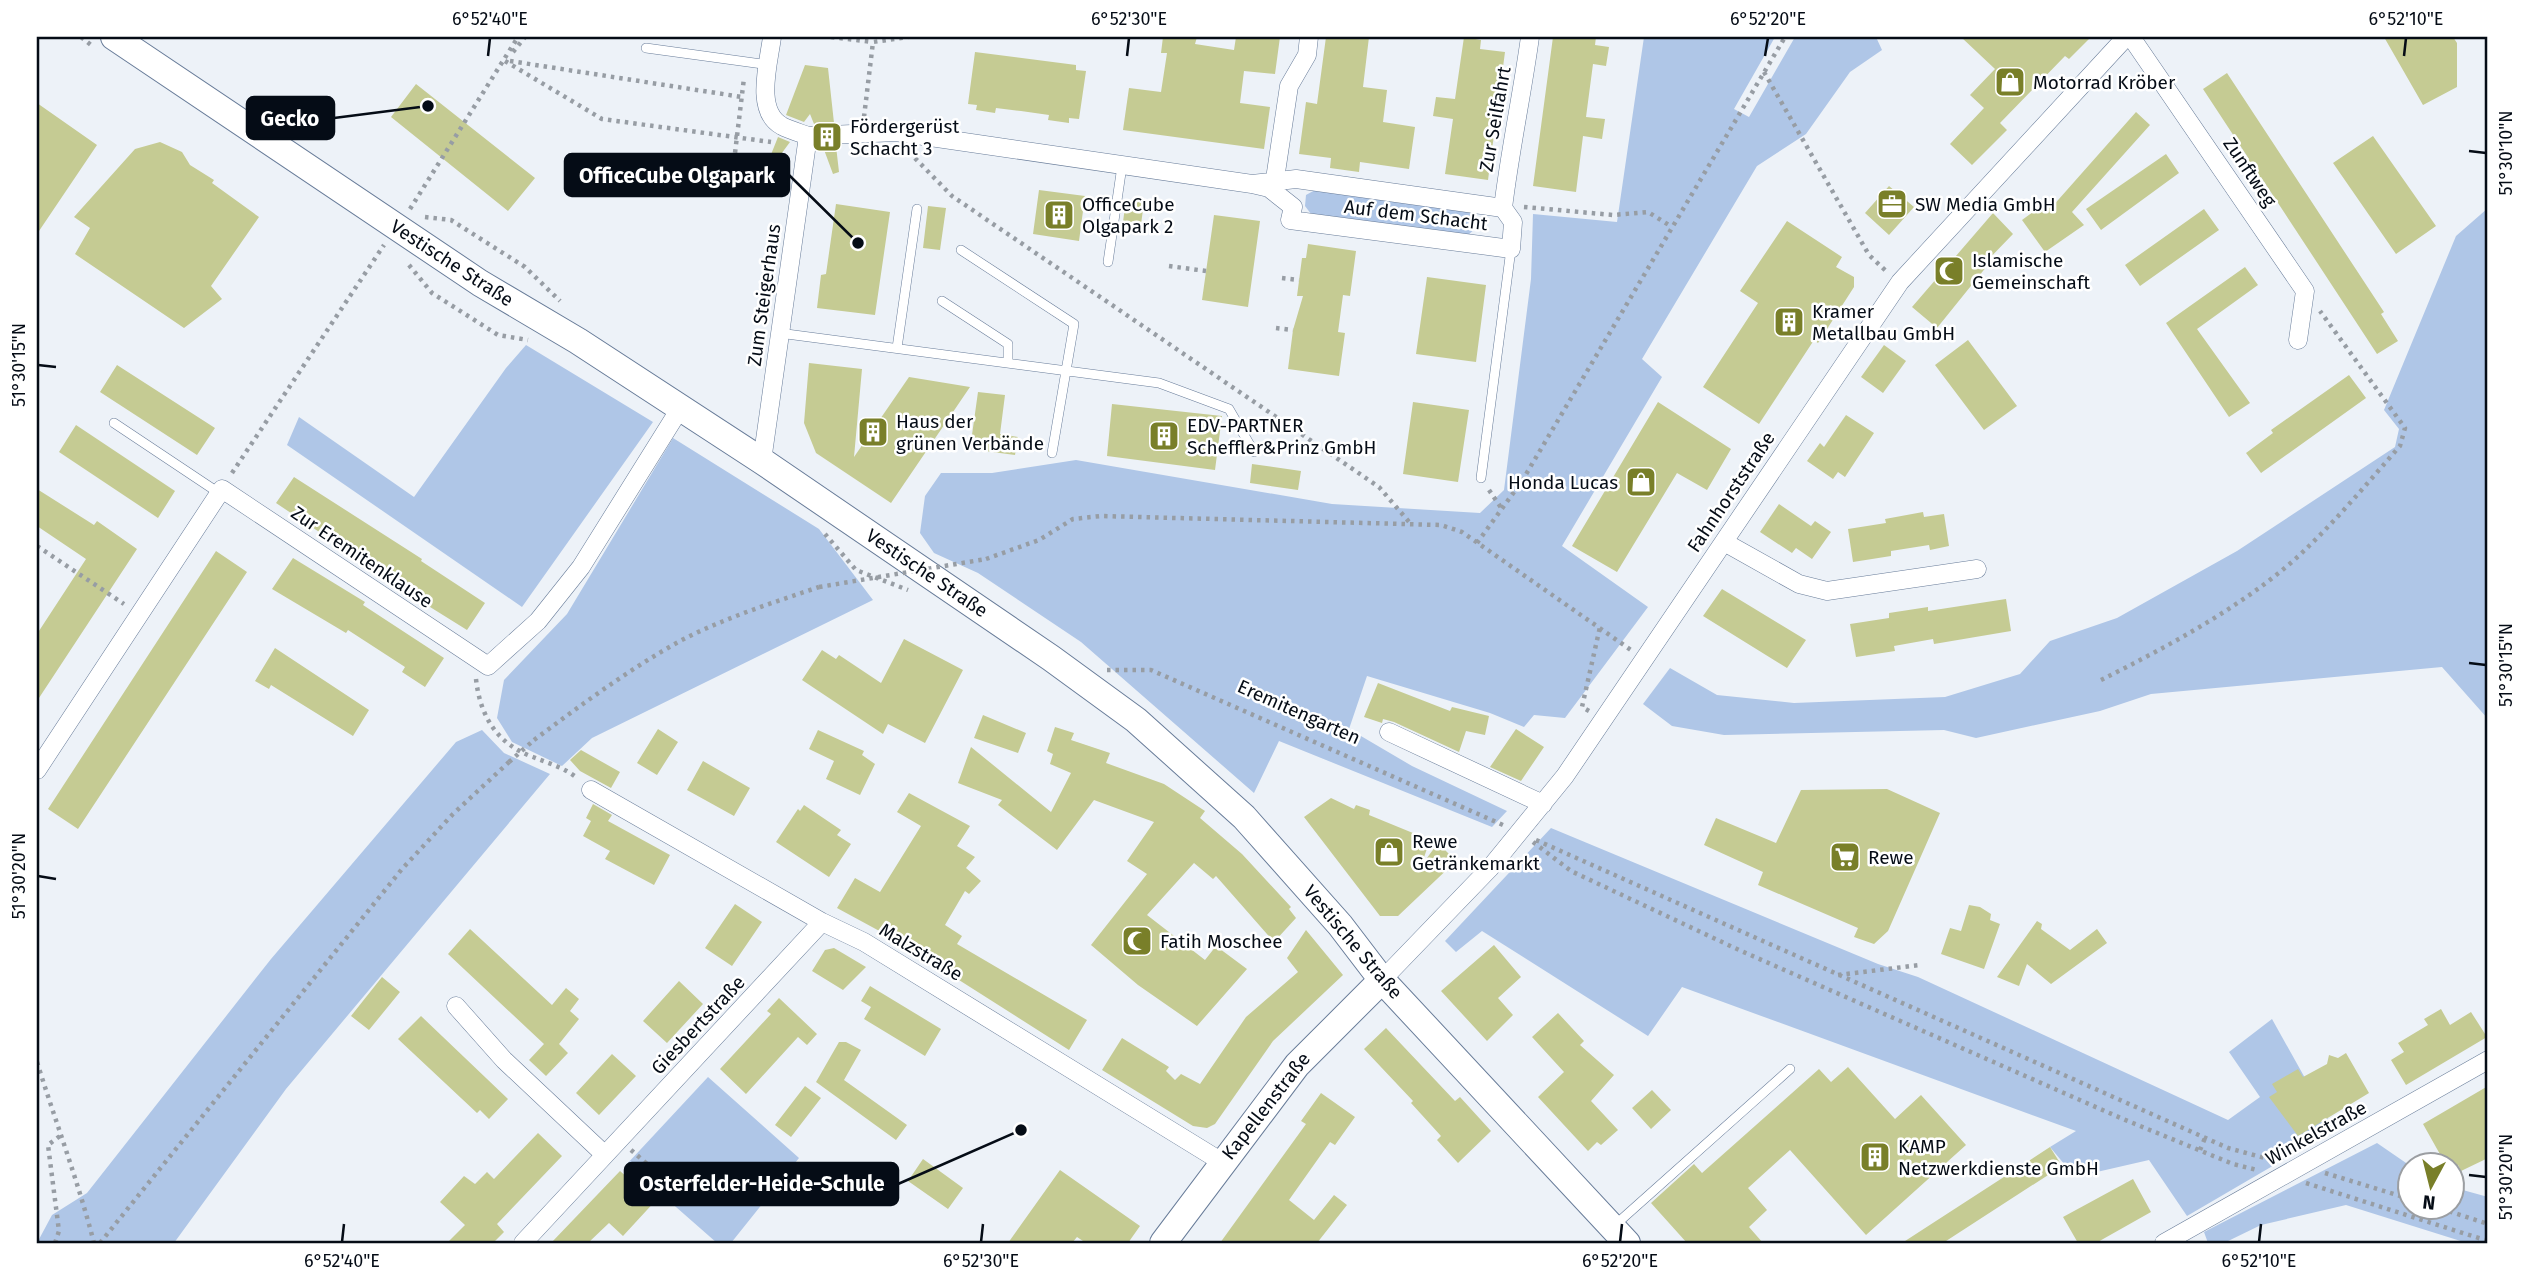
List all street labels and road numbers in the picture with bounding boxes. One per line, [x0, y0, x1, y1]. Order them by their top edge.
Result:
street label: Zur Seilfahrt [1474, 65, 1516, 173]
street label: Zunftweg [2218, 133, 2282, 211]
street label: Auf dem Schacht [1343, 195, 1489, 235]
street label: Vestische Straße [386, 215, 518, 311]
street label: Zum Steigerhaus [743, 222, 785, 368]
street label: Fahnhorststraße [1682, 427, 1780, 557]
street label: Zur Eremitenklause [287, 501, 437, 613]
street label: Vestische Straße [862, 524, 992, 622]
street label: Eremitengarten [1234, 675, 1364, 749]
street label: Vestische Straße [1299, 880, 1407, 1004]
street label: Malzstraße [875, 918, 967, 986]
street label: Giesbertstraße [646, 971, 750, 1079]
street label: Kapellenstraße [1217, 1048, 1315, 1164]
street label: Winkelstraße [2261, 1096, 2371, 1170]

